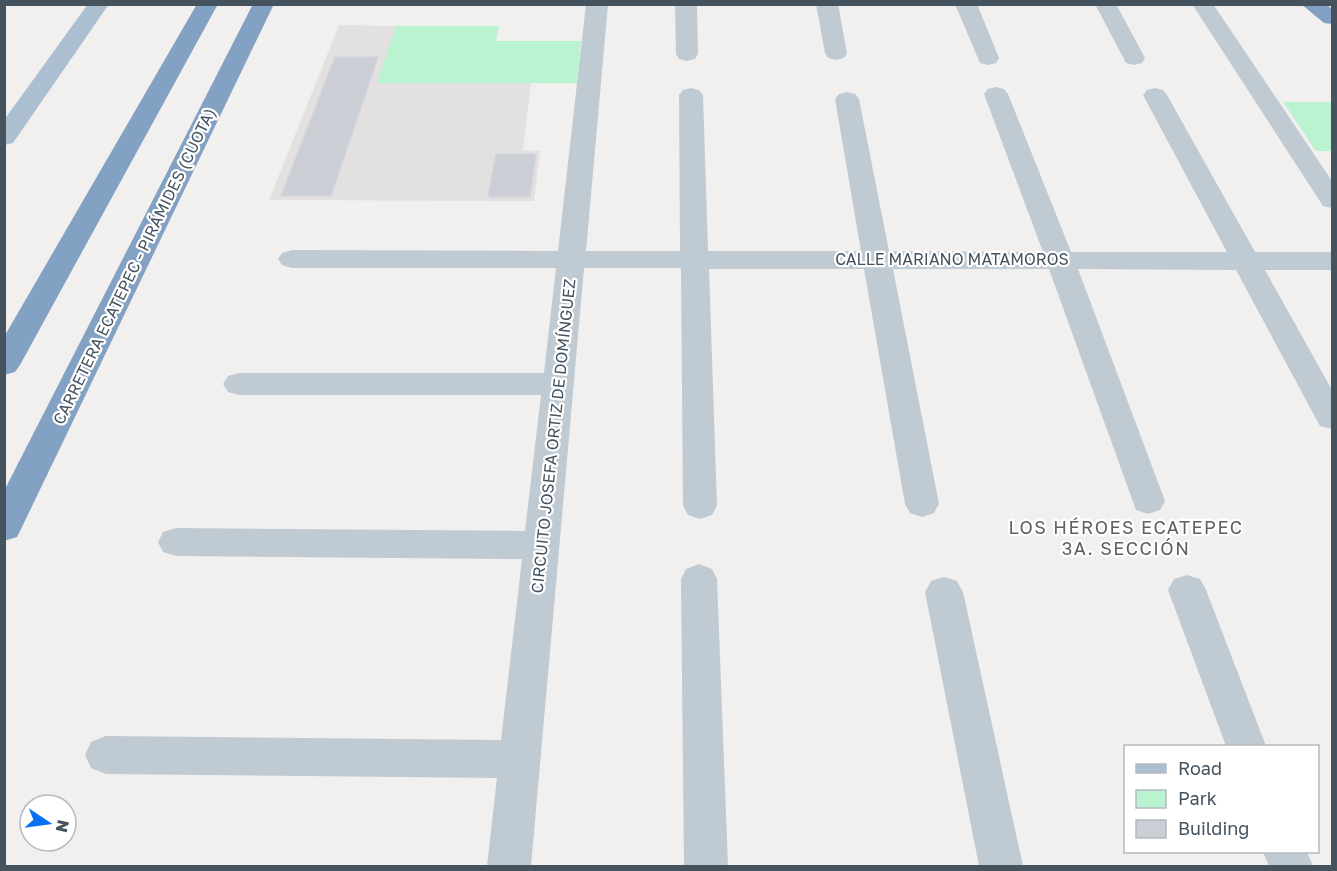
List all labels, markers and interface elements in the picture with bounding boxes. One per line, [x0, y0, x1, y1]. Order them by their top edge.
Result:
street label: CARRETERA ECATEPEC - PIRÁMIDES (CUOTA) [48, 105, 220, 427]
street label: CALLE MARIANO MATAMOROS [835, 249, 1069, 269]
street label: CIRCUITO JOSEFA ORTIZ DE DOMÍNGUEZ [527, 278, 579, 594]
district label: LOS HÉROES ECATEPEC 3A. SECCIÓN [1008, 516, 1244, 559]
legend [1124, 745, 1319, 853]
text: Road [1178, 757, 1222, 779]
text: Park [1178, 787, 1217, 809]
north arrow [18, 793, 78, 853]
text: Building [1178, 817, 1249, 839]
text: N [52, 818, 74, 835]

